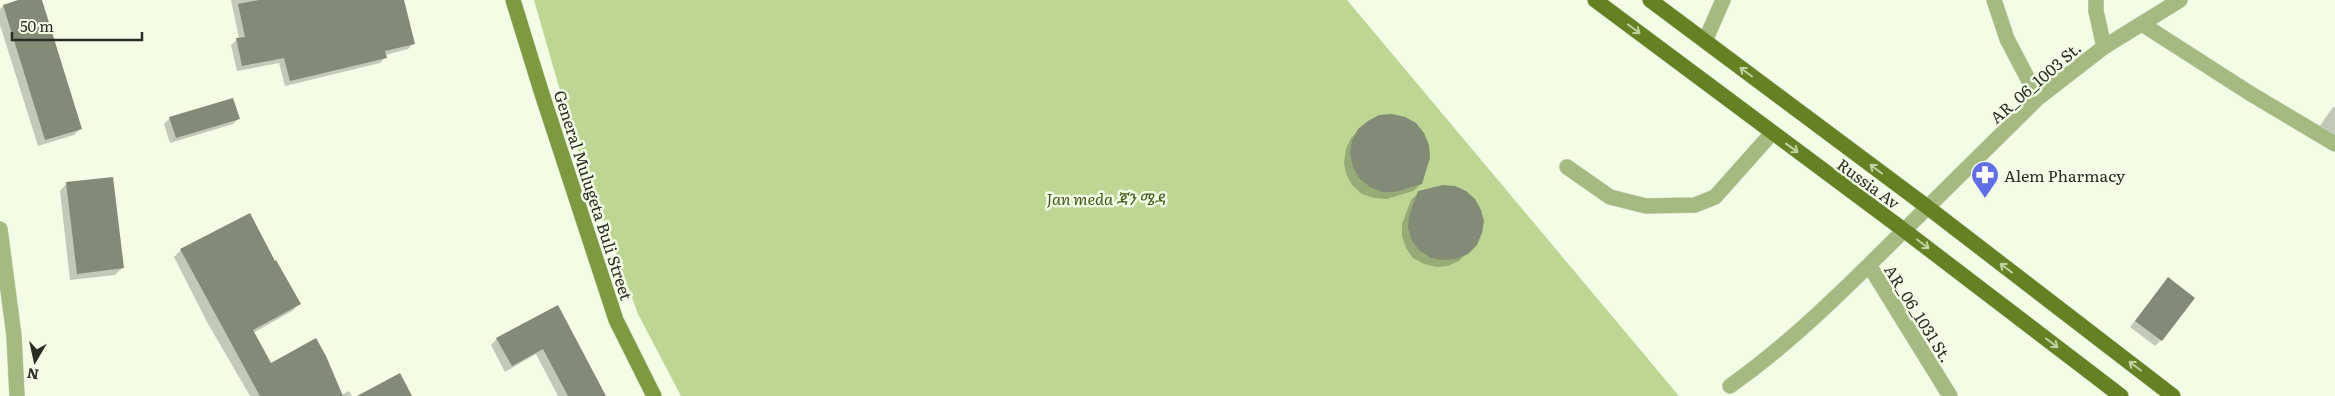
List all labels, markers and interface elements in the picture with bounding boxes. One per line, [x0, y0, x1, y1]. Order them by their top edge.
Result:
scale bar [12, 10, 142, 42]
text: 50 m [20, 14, 54, 37]
one-way arrow [1627, 24, 1640, 35]
street label: AR_06_1003 St. [1984, 36, 2086, 128]
one-way arrow [1740, 66, 1753, 77]
street label: General Mulugeta Buli Street [549, 87, 639, 304]
one-way arrow [1785, 143, 1799, 153]
street label: Russia Av [1833, 152, 1906, 214]
pharmacy icon: Alem Pharmacy [1970, 160, 2000, 199]
place label: Alem Pharmacy [2004, 163, 2126, 187]
one-way arrow [1869, 164, 1883, 174]
park label: Jan meda ጃን ሜዳ [1046, 186, 1166, 210]
one-way arrow [1916, 239, 1929, 250]
street label: AR_06_1031 St. [1879, 259, 1959, 367]
one-way arrow [1999, 262, 2012, 273]
north arrow [10, 336, 60, 386]
one-way arrow [2045, 338, 2058, 349]
one-way arrow [2128, 361, 2141, 372]
text: N [25, 364, 40, 386]

